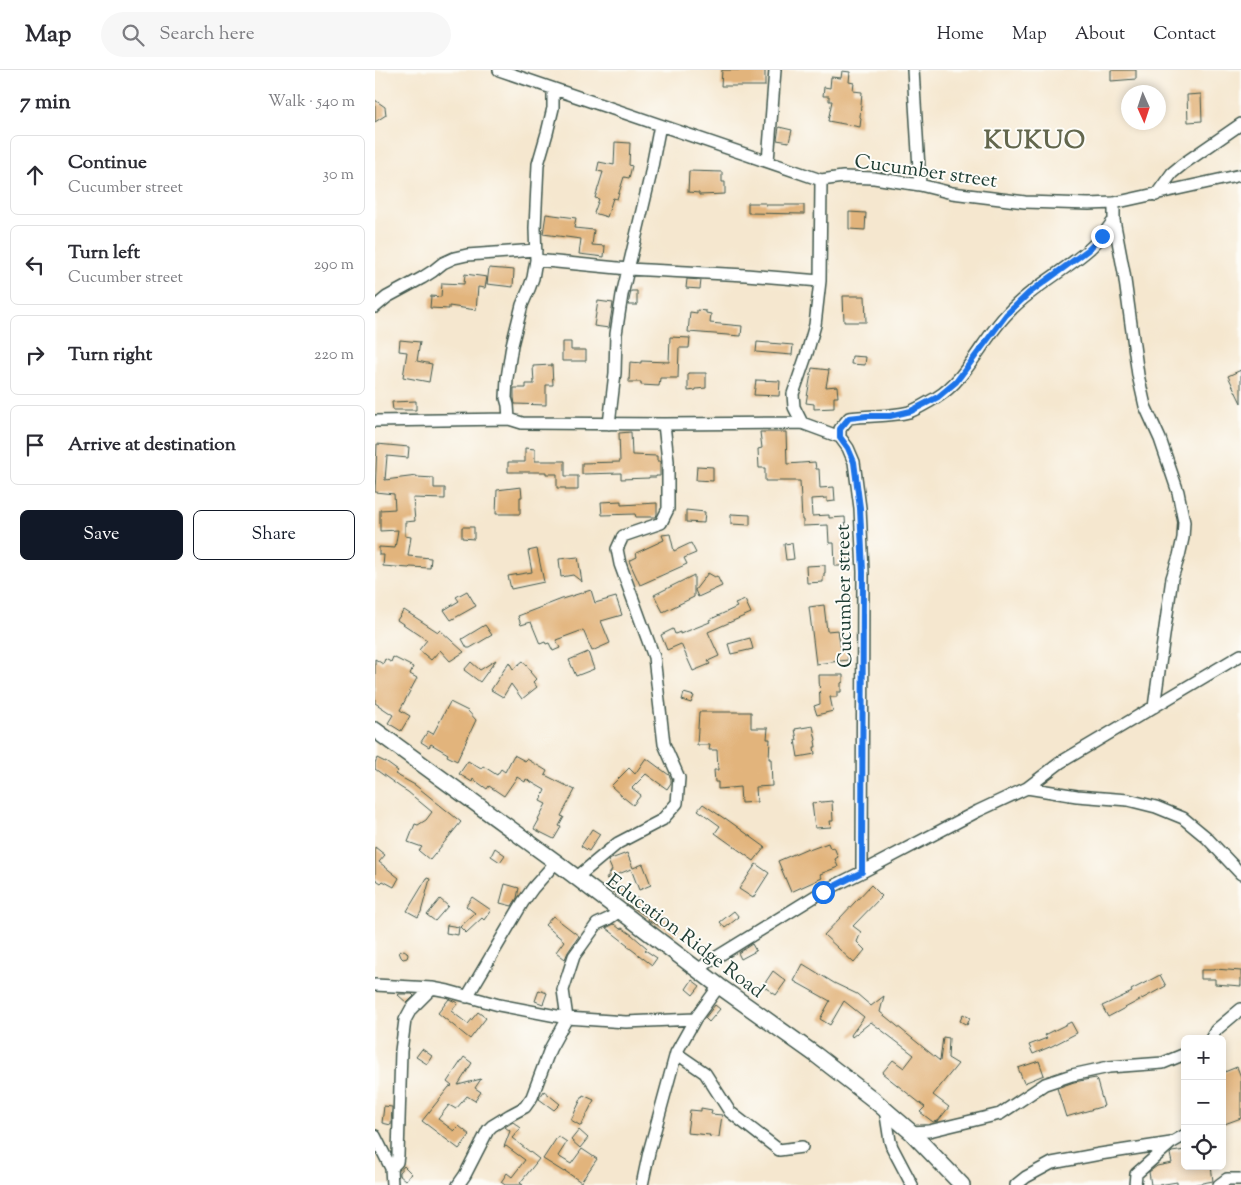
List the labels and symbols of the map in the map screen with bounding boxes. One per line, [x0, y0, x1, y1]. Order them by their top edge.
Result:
north arrow [1121, 85, 1166, 130]
district label: KUKUO [984, 124, 1086, 160]
street label: Cucumber street [852, 148, 999, 197]
route end [1091, 225, 1114, 248]
street label: Cucumber street [830, 524, 861, 668]
street label: Education Ridge Road [599, 868, 770, 1006]
route start [812, 881, 835, 904]

